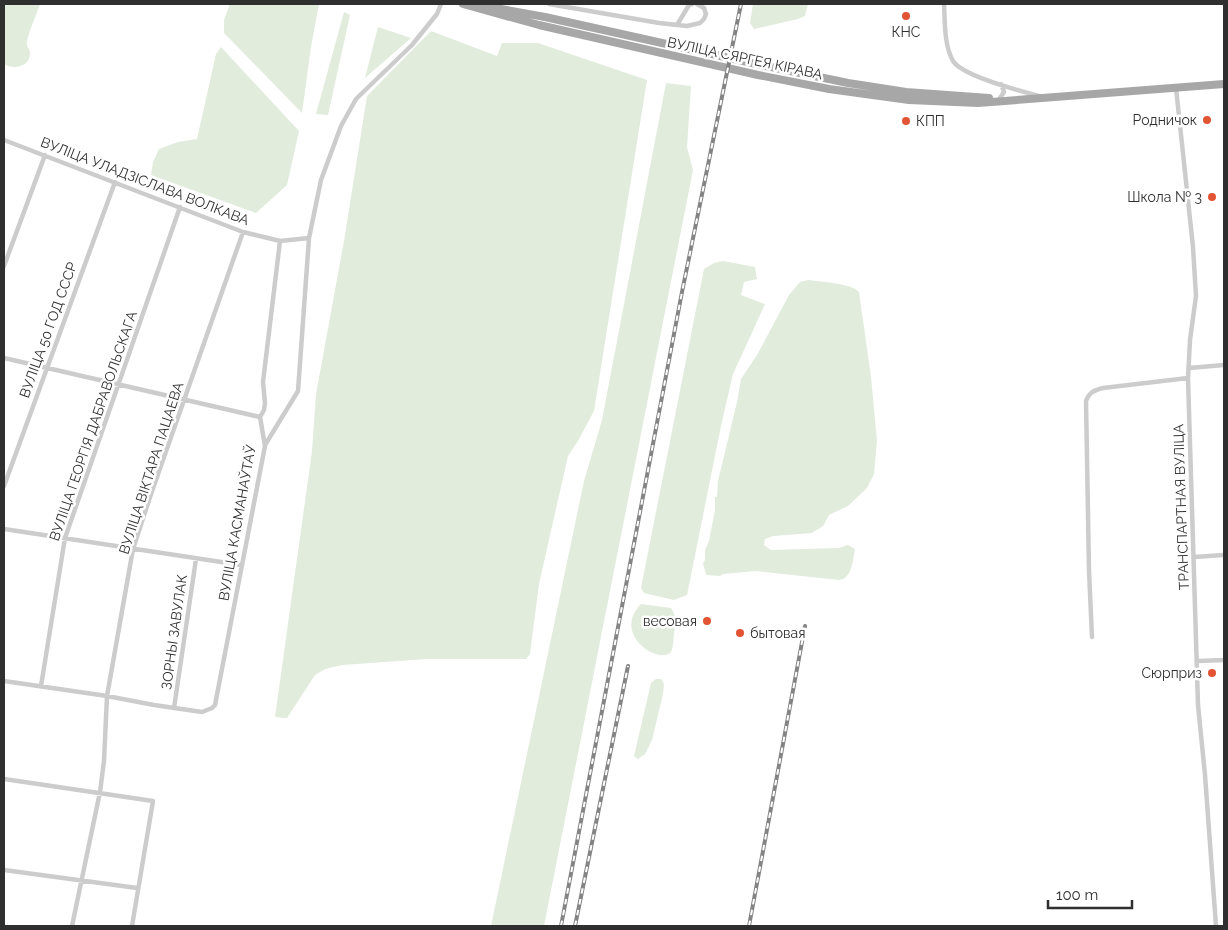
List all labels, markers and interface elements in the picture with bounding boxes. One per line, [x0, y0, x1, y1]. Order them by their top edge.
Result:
marker: КНС [900, 10, 912, 22]
place label: КНС [892, 24, 921, 40]
street label: ВУЛІЦА СЯРГЕЯ КІРАВА [666, 34, 825, 82]
place label: Родничок [1133, 112, 1197, 128]
place label: КПП [916, 113, 945, 129]
marker: Родничок [1201, 114, 1213, 126]
marker: КПП [900, 115, 912, 127]
street label: ВУЛІЦА УЛАДЗІСЛАВА ВОЛКАВА [38, 134, 252, 228]
place label: Школа № 3 [1127, 189, 1202, 205]
marker: Школа № 3 [1206, 191, 1218, 203]
street label: ВУЛІЦА 50 ГОД СССР [16, 260, 80, 400]
street label: ВУЛІЦА ГЕОРГІЯ ДАБРАВОЛЬСКАГА [46, 308, 140, 543]
street label: ВУЛІЦА ВІКТАРА ПАЦАЕВА [116, 379, 187, 556]
street label: ТРАНСПАРТНАЯ ВУЛІЦА [1170, 423, 1192, 590]
street label: ВУЛІЦА КАСМАНАЎТАЎ [214, 443, 259, 602]
street label: ЗОРНЫ ЗАВУЛАК [158, 573, 190, 691]
place label: весовая [643, 613, 697, 629]
marker: весовая [701, 615, 713, 627]
place label: бытовая [750, 625, 805, 641]
marker: бытовая [734, 627, 746, 639]
place label: Сюрприз [1142, 665, 1202, 681]
marker: Сюрприз [1206, 667, 1218, 679]
scale bar [1048, 878, 1132, 910]
text: 100 m [1056, 886, 1098, 904]

